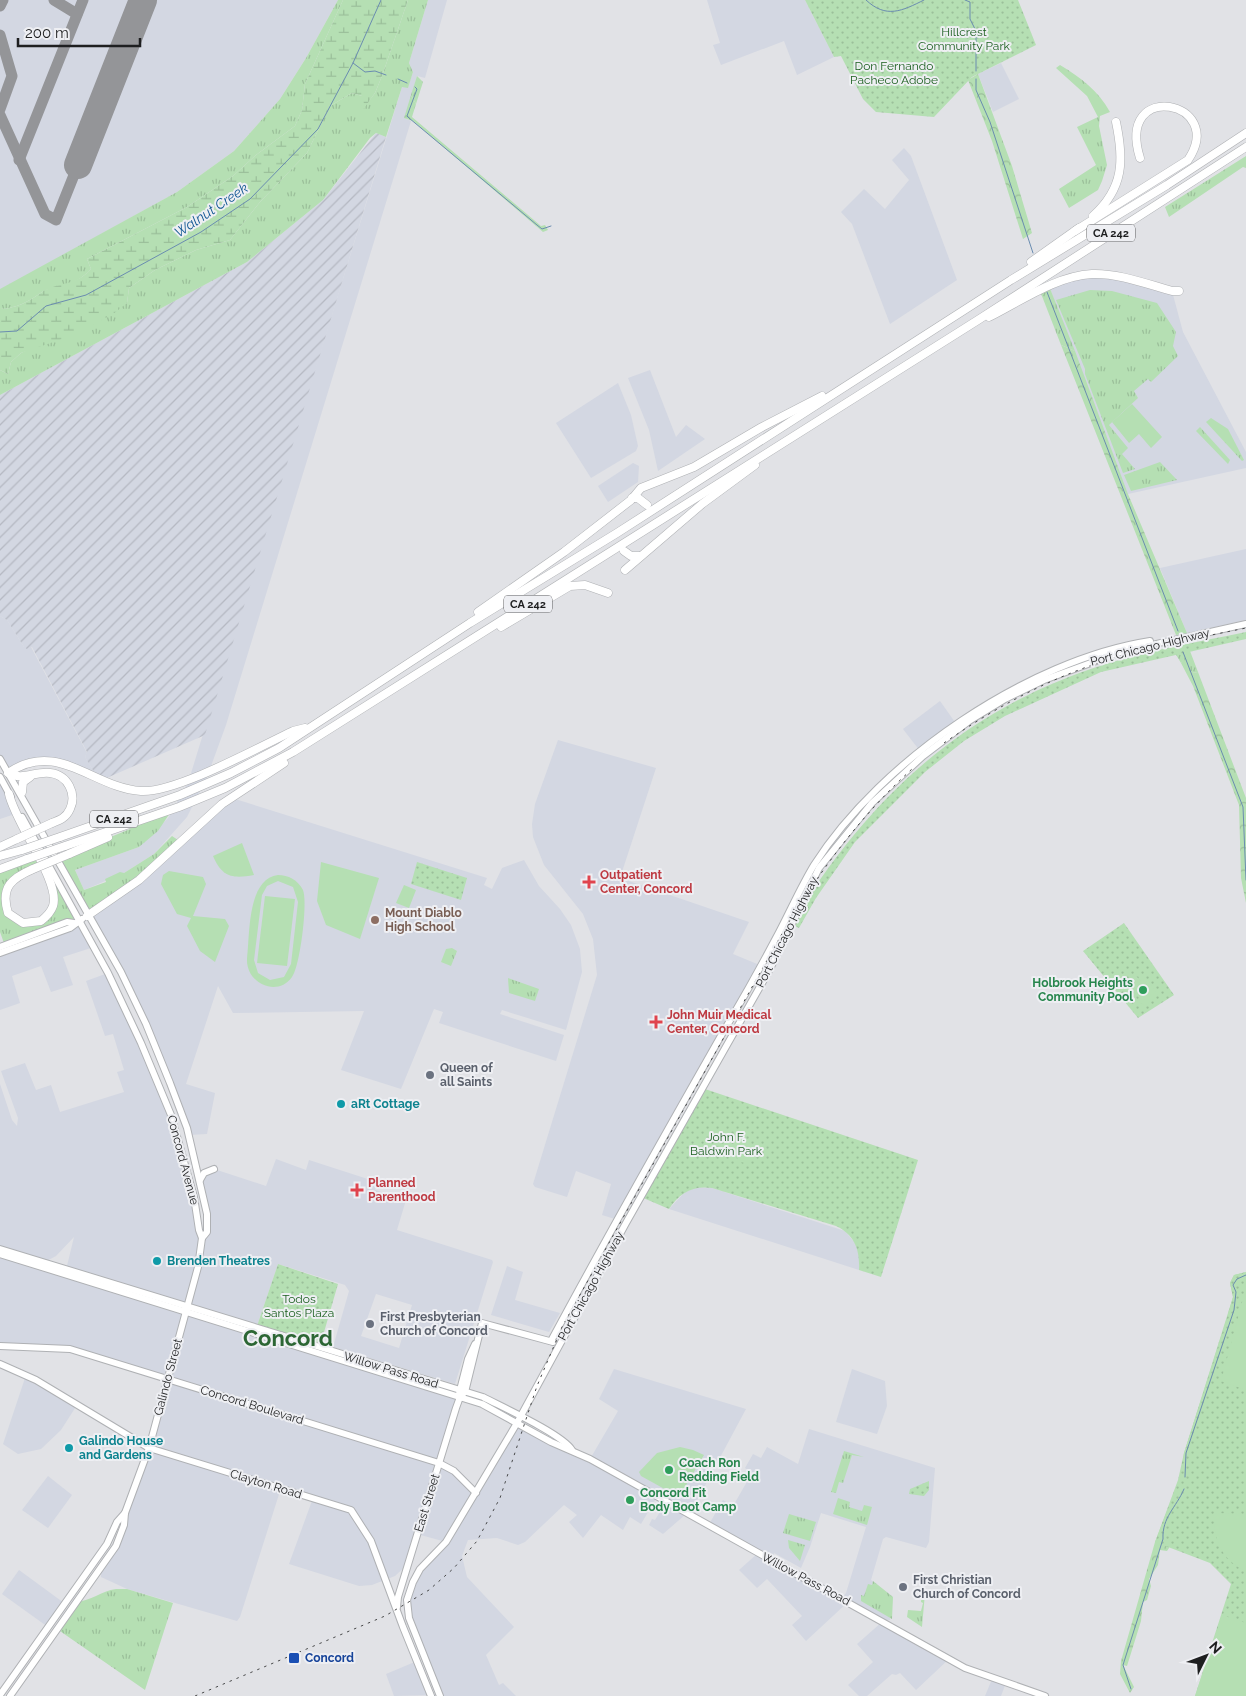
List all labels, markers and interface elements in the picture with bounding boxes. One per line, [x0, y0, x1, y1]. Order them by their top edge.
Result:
scale bar [18, 15, 140, 47]
text: 200 m [25, 24, 69, 42]
park label: Hillcrest Community Park [918, 25, 1011, 53]
park label: Don Fernando Pacheco Adobe [850, 59, 938, 87]
water label: Walnut Creek [171, 179, 251, 240]
road number: CA 242 [1087, 224, 1135, 242]
road number: CA 242 [504, 596, 552, 612]
street label: Port Chicago Highway [1089, 625, 1212, 669]
road number: CA 242 [90, 811, 138, 828]
place label: Outpatient Center, Concord [600, 868, 693, 896]
street label: Port Chicago Highway [753, 874, 821, 990]
marker: Outpatient Center, Concord [582, 875, 596, 889]
place label: Mount Diablo High School [385, 906, 462, 934]
marker: Mount Diablo High School [369, 914, 381, 926]
place label: Holbrook Heights Community Pool [1032, 976, 1133, 1004]
marker: Holbrook Heights Community Pool [1137, 984, 1149, 996]
place label: John Muir Medical Center, Concord [667, 1008, 771, 1036]
marker: John Muir Medical Center, Concord [649, 1015, 663, 1029]
place label: Queen of all Saints [440, 1061, 493, 1089]
marker: Queen of all Saints [424, 1069, 436, 1081]
place label: aRt Cottage [351, 1097, 420, 1111]
marker: aRt Cottage [335, 1098, 347, 1110]
street label: Concord Avenue [164, 1114, 202, 1206]
park label: John F. Baldwin Park [690, 1130, 763, 1158]
place label: Planned Parenthood [368, 1176, 436, 1204]
marker: Planned Parenthood [350, 1183, 364, 1197]
street label: Port Chicago Highway [555, 1229, 627, 1343]
place label: Brenden Theatres [167, 1254, 270, 1268]
marker: Brenden Theatres [151, 1255, 163, 1267]
park label: Todos Santos Plaza [264, 1292, 334, 1320]
place label: First Presbyterian Church of Concord [380, 1310, 488, 1338]
marker: First Presbyterian Church of Concord [364, 1318, 376, 1330]
district label: Concord [243, 1325, 333, 1351]
street label: Galindo Street [151, 1337, 185, 1417]
street label: Willow Pass Road [342, 1349, 440, 1391]
street label: Concord Boulevard [199, 1383, 305, 1427]
place label: Galindo House and Gardens [79, 1434, 163, 1462]
marker: Galindo House and Gardens [63, 1442, 75, 1454]
place label: Coach Ron Redding Field [679, 1456, 759, 1484]
marker: Coach Ron Redding Field [663, 1464, 675, 1476]
street label: Clayton Road [228, 1466, 304, 1502]
street label: East Street [412, 1472, 442, 1534]
place label: Concord Fit Body Boot Camp [640, 1486, 737, 1514]
marker: Concord Fit Body Boot Camp [624, 1494, 636, 1506]
street label: Willow Pass Road [759, 1550, 853, 1608]
place label: First Christian Church of Concord [913, 1573, 1021, 1601]
marker: First Christian Church of Concord [897, 1581, 909, 1593]
north arrow [1181, 1631, 1231, 1681]
text: N [1206, 1638, 1225, 1657]
marker: Concord [287, 1651, 301, 1665]
place label: Concord [305, 1651, 354, 1665]

